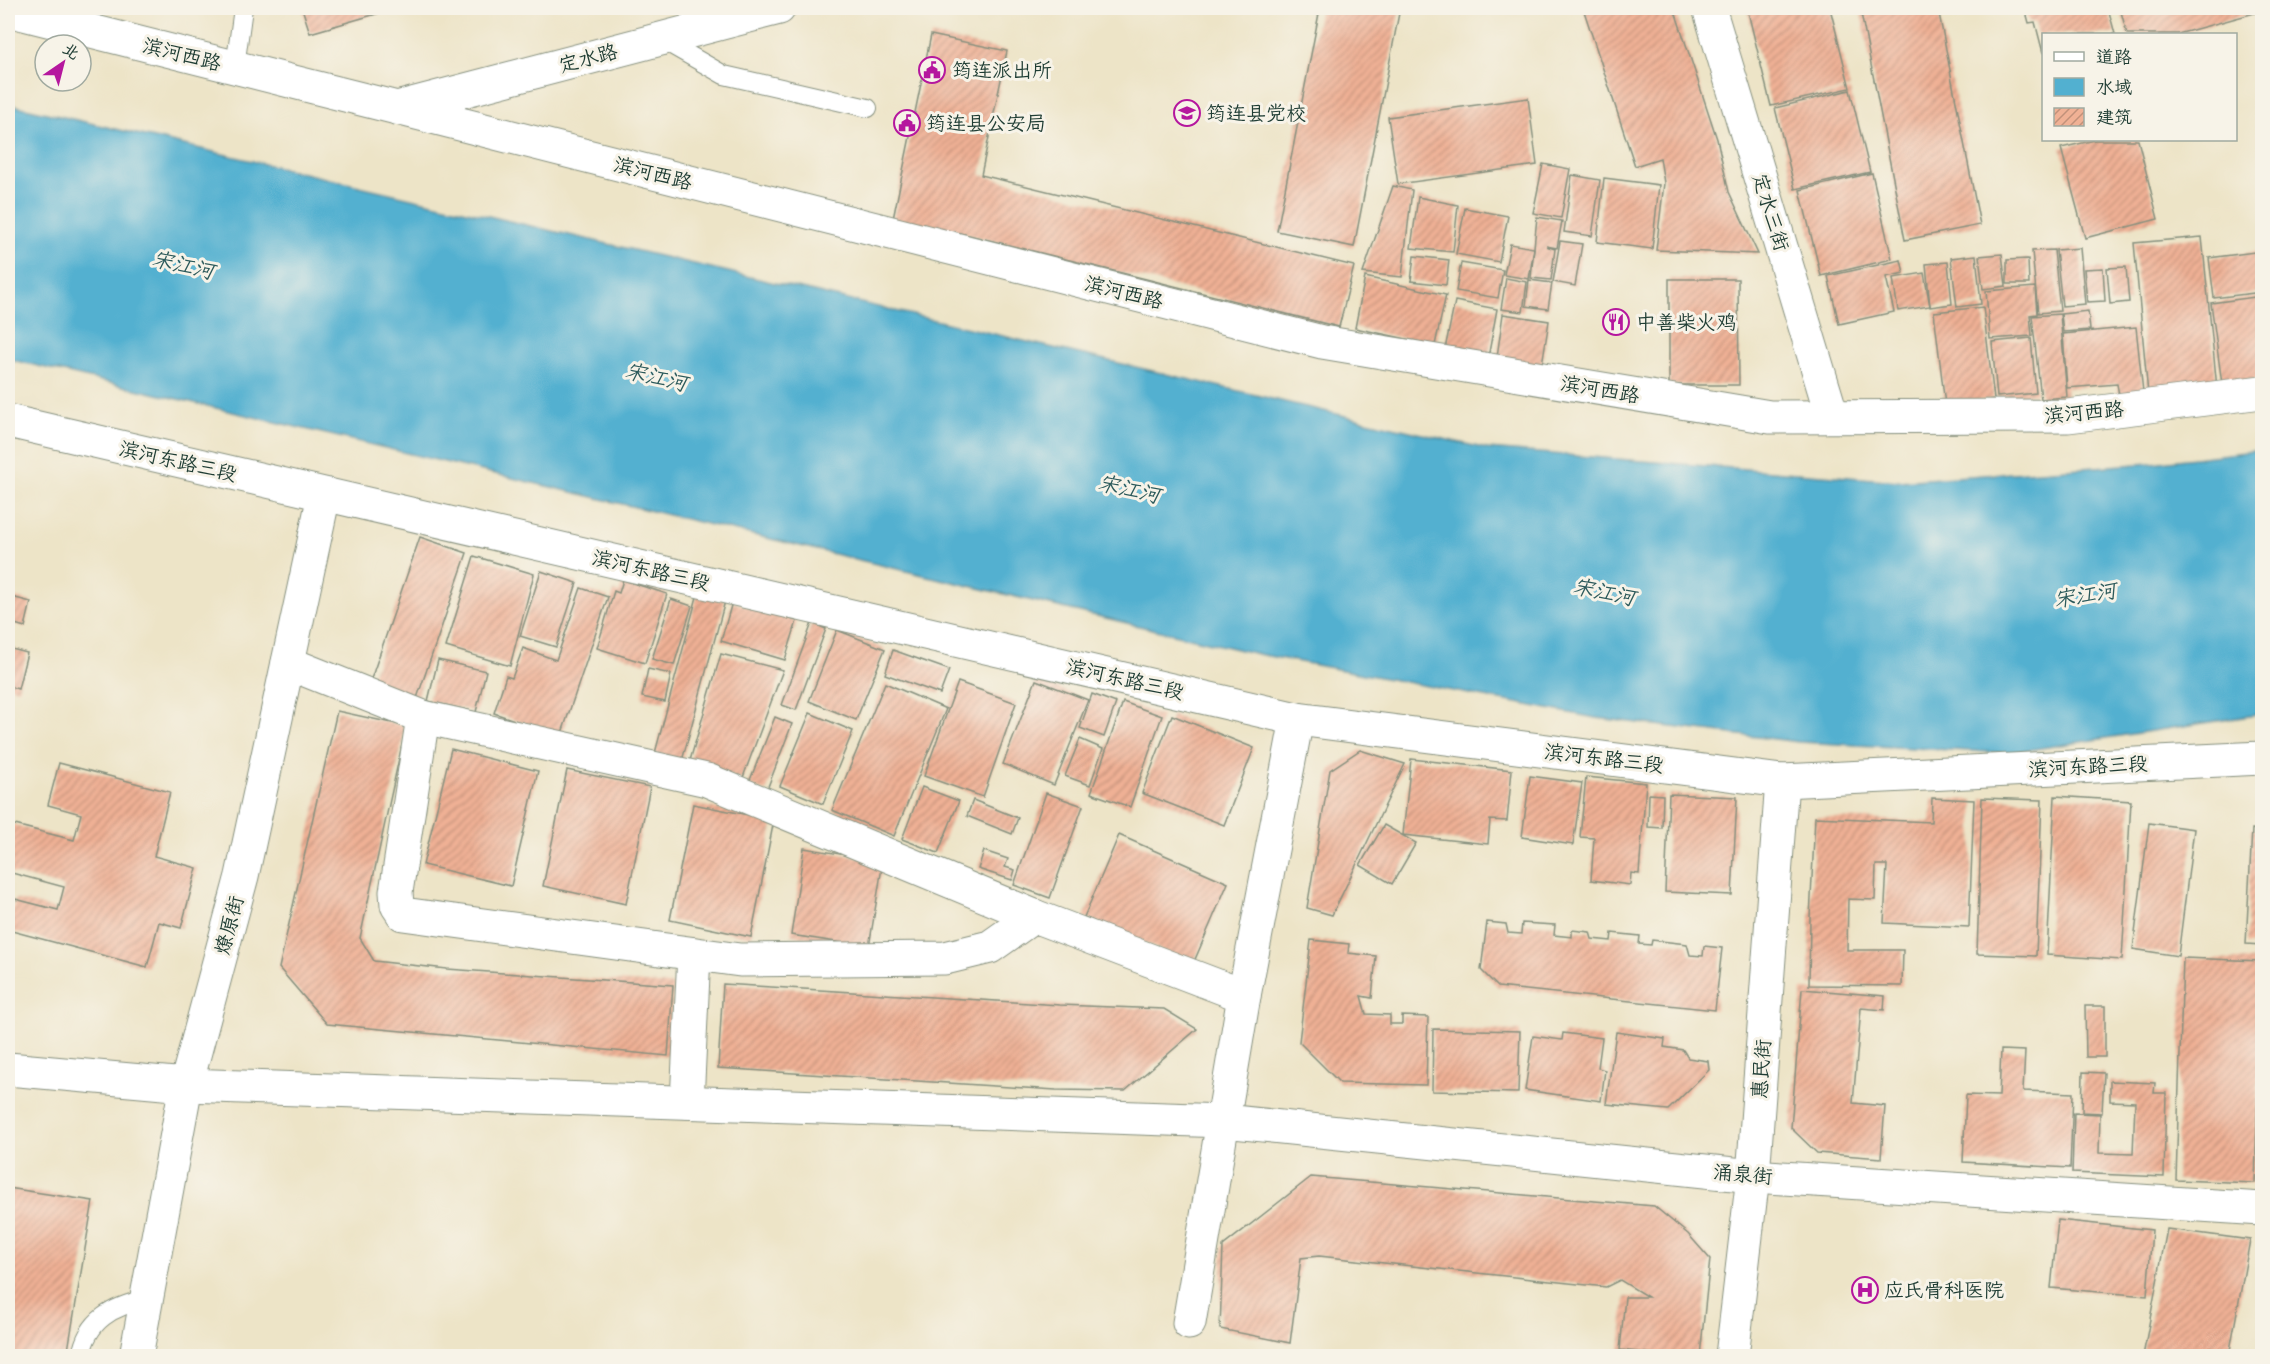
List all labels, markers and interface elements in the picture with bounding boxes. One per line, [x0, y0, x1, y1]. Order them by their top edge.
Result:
street label: 滨河西路 [140, 31, 225, 77]
north arrow [33, 33, 93, 93]
legend [2042, 33, 2237, 141]
street label: 定水路 [555, 36, 621, 78]
text: 北 [59, 37, 84, 64]
text: 道路 [2096, 44, 2132, 69]
public building icon: 筠连派出所 [917, 55, 947, 85]
place label: 筠连派出所 [952, 56, 1052, 83]
text: 水域 [2096, 74, 2132, 99]
school or university icon: 筠连县党校 [1172, 98, 1202, 128]
place label: 筠连县党校 [1206, 99, 1306, 126]
text: 建筑 [2096, 104, 2132, 129]
public building icon: 筠连县公安局 [892, 108, 922, 138]
place label: 筠连县公安局 [926, 109, 1046, 136]
street label: 滨河西路 [611, 150, 696, 196]
street label: 定水三街 [1747, 170, 1796, 254]
water label: 宋江河 [149, 243, 220, 286]
street label: 滨河西路 [1082, 269, 1167, 315]
restaurant icon: 中善柴火鸡 [1601, 307, 1631, 337]
place label: 中善柴火鸡 [1636, 308, 1736, 335]
water label: 宋江河 [622, 355, 693, 398]
street label: 滨河西路 [1558, 368, 1643, 409]
street label: 滨河西路 [2043, 394, 2126, 428]
street label: 滨河东路三段 [117, 434, 240, 487]
water label: 宋江河 [1095, 467, 1166, 510]
street label: 滨河东路三段 [590, 543, 713, 596]
water label: 宋江河 [1570, 571, 1641, 613]
water label: 宋江河 [2052, 575, 2121, 614]
street label: 滨河东路三段 [1064, 652, 1187, 705]
street label: 滨河东路三段 [1543, 737, 1665, 778]
street label: 滨河东路三段 [2027, 749, 2149, 782]
street label: 燎原街 [208, 892, 249, 957]
street label: 惠民街 [1745, 1038, 1776, 1100]
street label: 涌泉街 [1712, 1157, 1774, 1190]
hospital icon: 应氏骨科医院 [1850, 1275, 1880, 1305]
place label: 应氏骨科医院 [1884, 1276, 2004, 1303]

